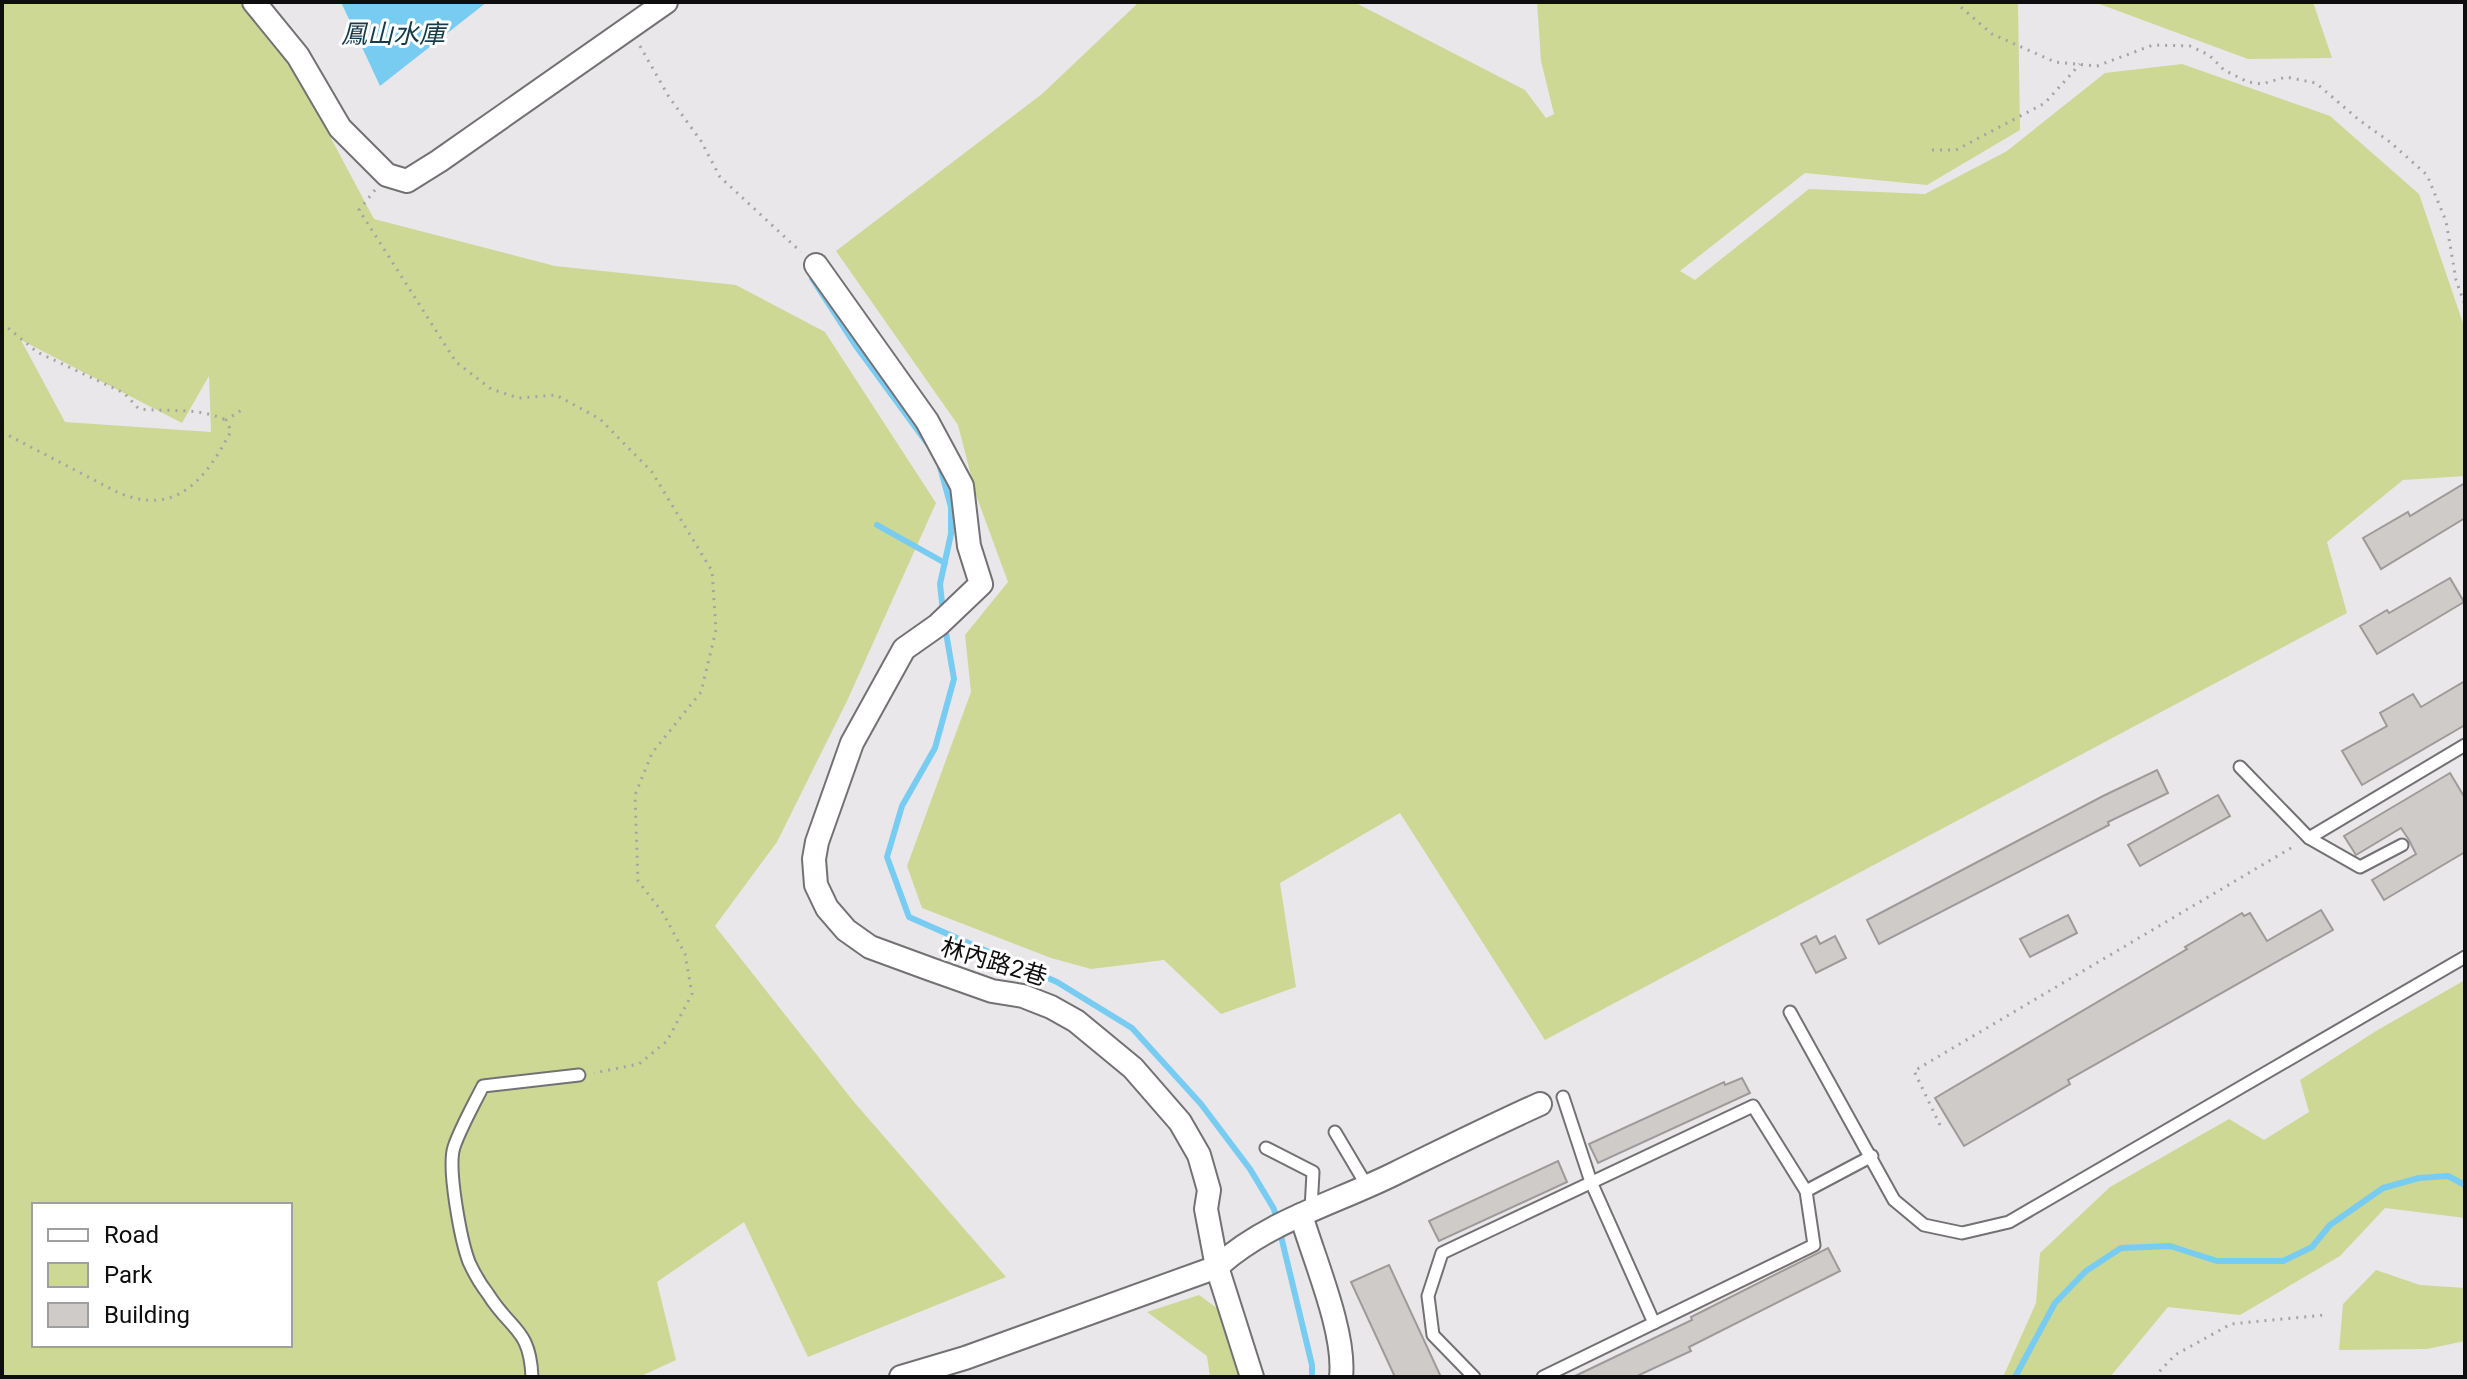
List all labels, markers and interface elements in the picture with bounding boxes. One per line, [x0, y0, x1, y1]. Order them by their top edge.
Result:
water label: 鳳山水庫 [341, 19, 449, 49]
street label: 林內路2巷 [938, 933, 1050, 991]
legend [32, 1203, 292, 1347]
text: Road [104, 1221, 159, 1249]
text: Park [104, 1261, 153, 1289]
text: Building [104, 1301, 190, 1329]

